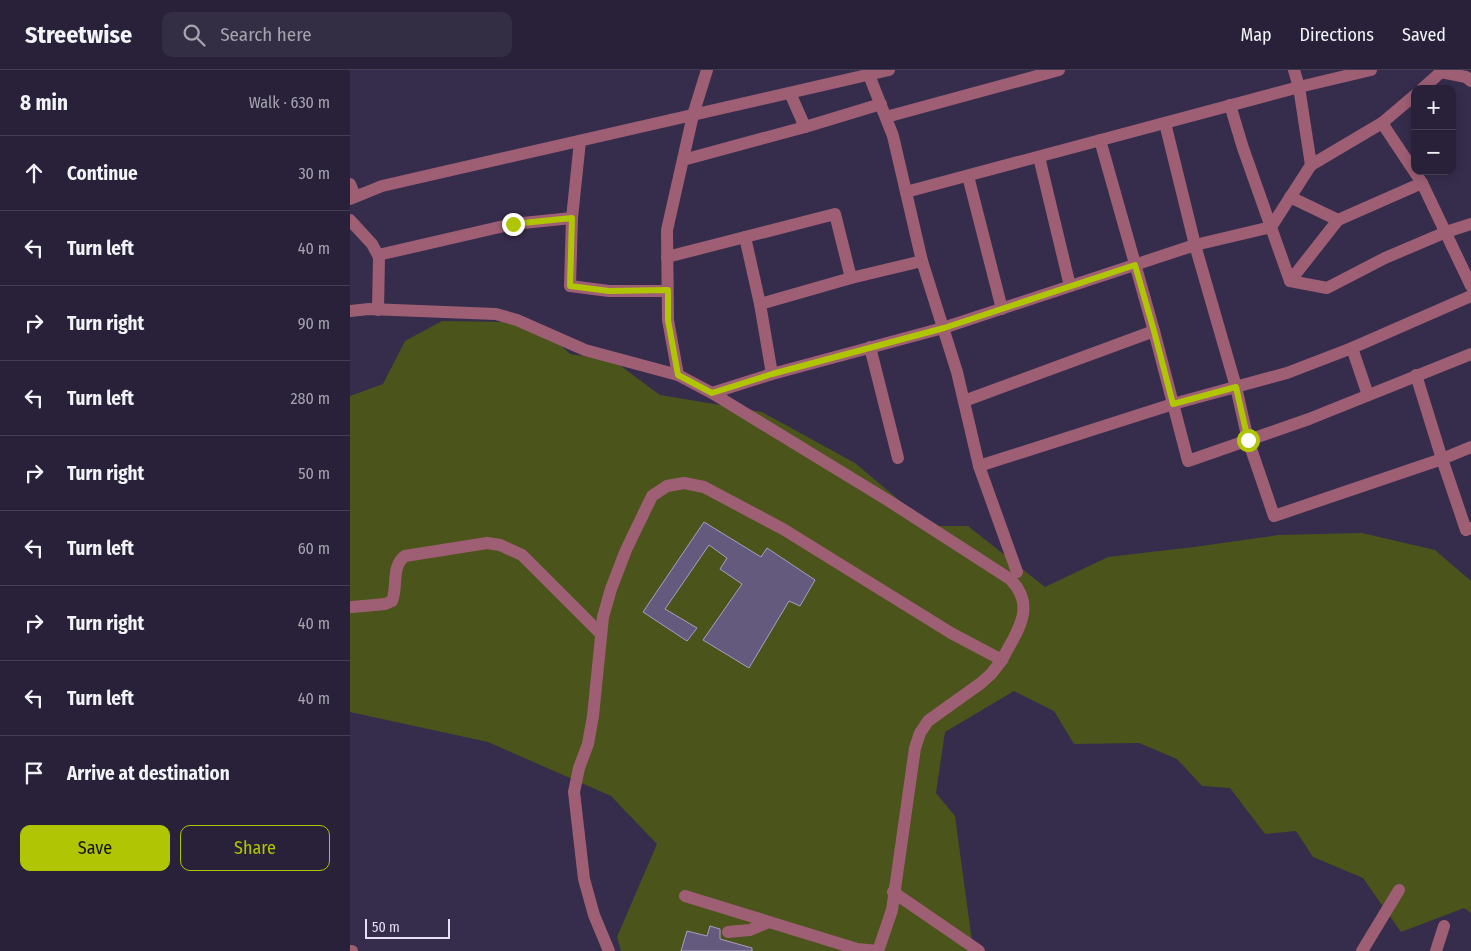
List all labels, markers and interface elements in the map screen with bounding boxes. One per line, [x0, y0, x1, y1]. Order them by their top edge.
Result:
search box [162, 12, 512, 57]
text: Streetwise [25, 21, 132, 49]
icon: search [180, 21, 208, 49]
text: Search here [220, 23, 312, 46]
text: Map [1240, 24, 1272, 46]
text: Directions [1300, 24, 1374, 46]
text: Saved [1402, 24, 1446, 46]
map controls [1411, 85, 1456, 175]
button: + [1411, 85, 1456, 130]
text: 8 min [20, 90, 68, 116]
text: Walk · 630 m [249, 93, 330, 112]
button: − [1411, 130, 1456, 175]
icon: ahead [20, 159, 48, 187]
text: Continue [67, 162, 138, 185]
text: 30 m [298, 164, 330, 183]
route end [502, 213, 525, 236]
icon: left [20, 234, 48, 262]
text: Turn left [67, 237, 134, 260]
text: 40 m [298, 239, 330, 258]
icon: right [20, 309, 48, 337]
text: Turn right [67, 312, 144, 335]
text: 90 m [298, 314, 330, 333]
icon: left [20, 384, 48, 412]
text: Turn left [67, 387, 134, 410]
text: 280 m [291, 389, 330, 408]
route start [1237, 429, 1260, 452]
icon: right [20, 459, 48, 487]
text: Turn right [67, 462, 144, 485]
text: 50 m [298, 464, 330, 483]
icon: left [20, 534, 48, 562]
text: Turn left [67, 537, 134, 560]
text: 60 m [298, 539, 330, 558]
icon: right [20, 609, 48, 637]
text: Turn right [67, 612, 144, 635]
text: 40 m [298, 614, 330, 633]
icon: left [20, 684, 48, 712]
text: Turn left [67, 687, 134, 710]
text: 40 m [298, 689, 330, 708]
icon: arrive [20, 759, 48, 787]
text: Arrive at destination [67, 762, 230, 785]
button: Save [20, 825, 170, 871]
button: Share [180, 825, 330, 871]
scale bar [365, 916, 450, 939]
text: 50 m [372, 919, 400, 936]

